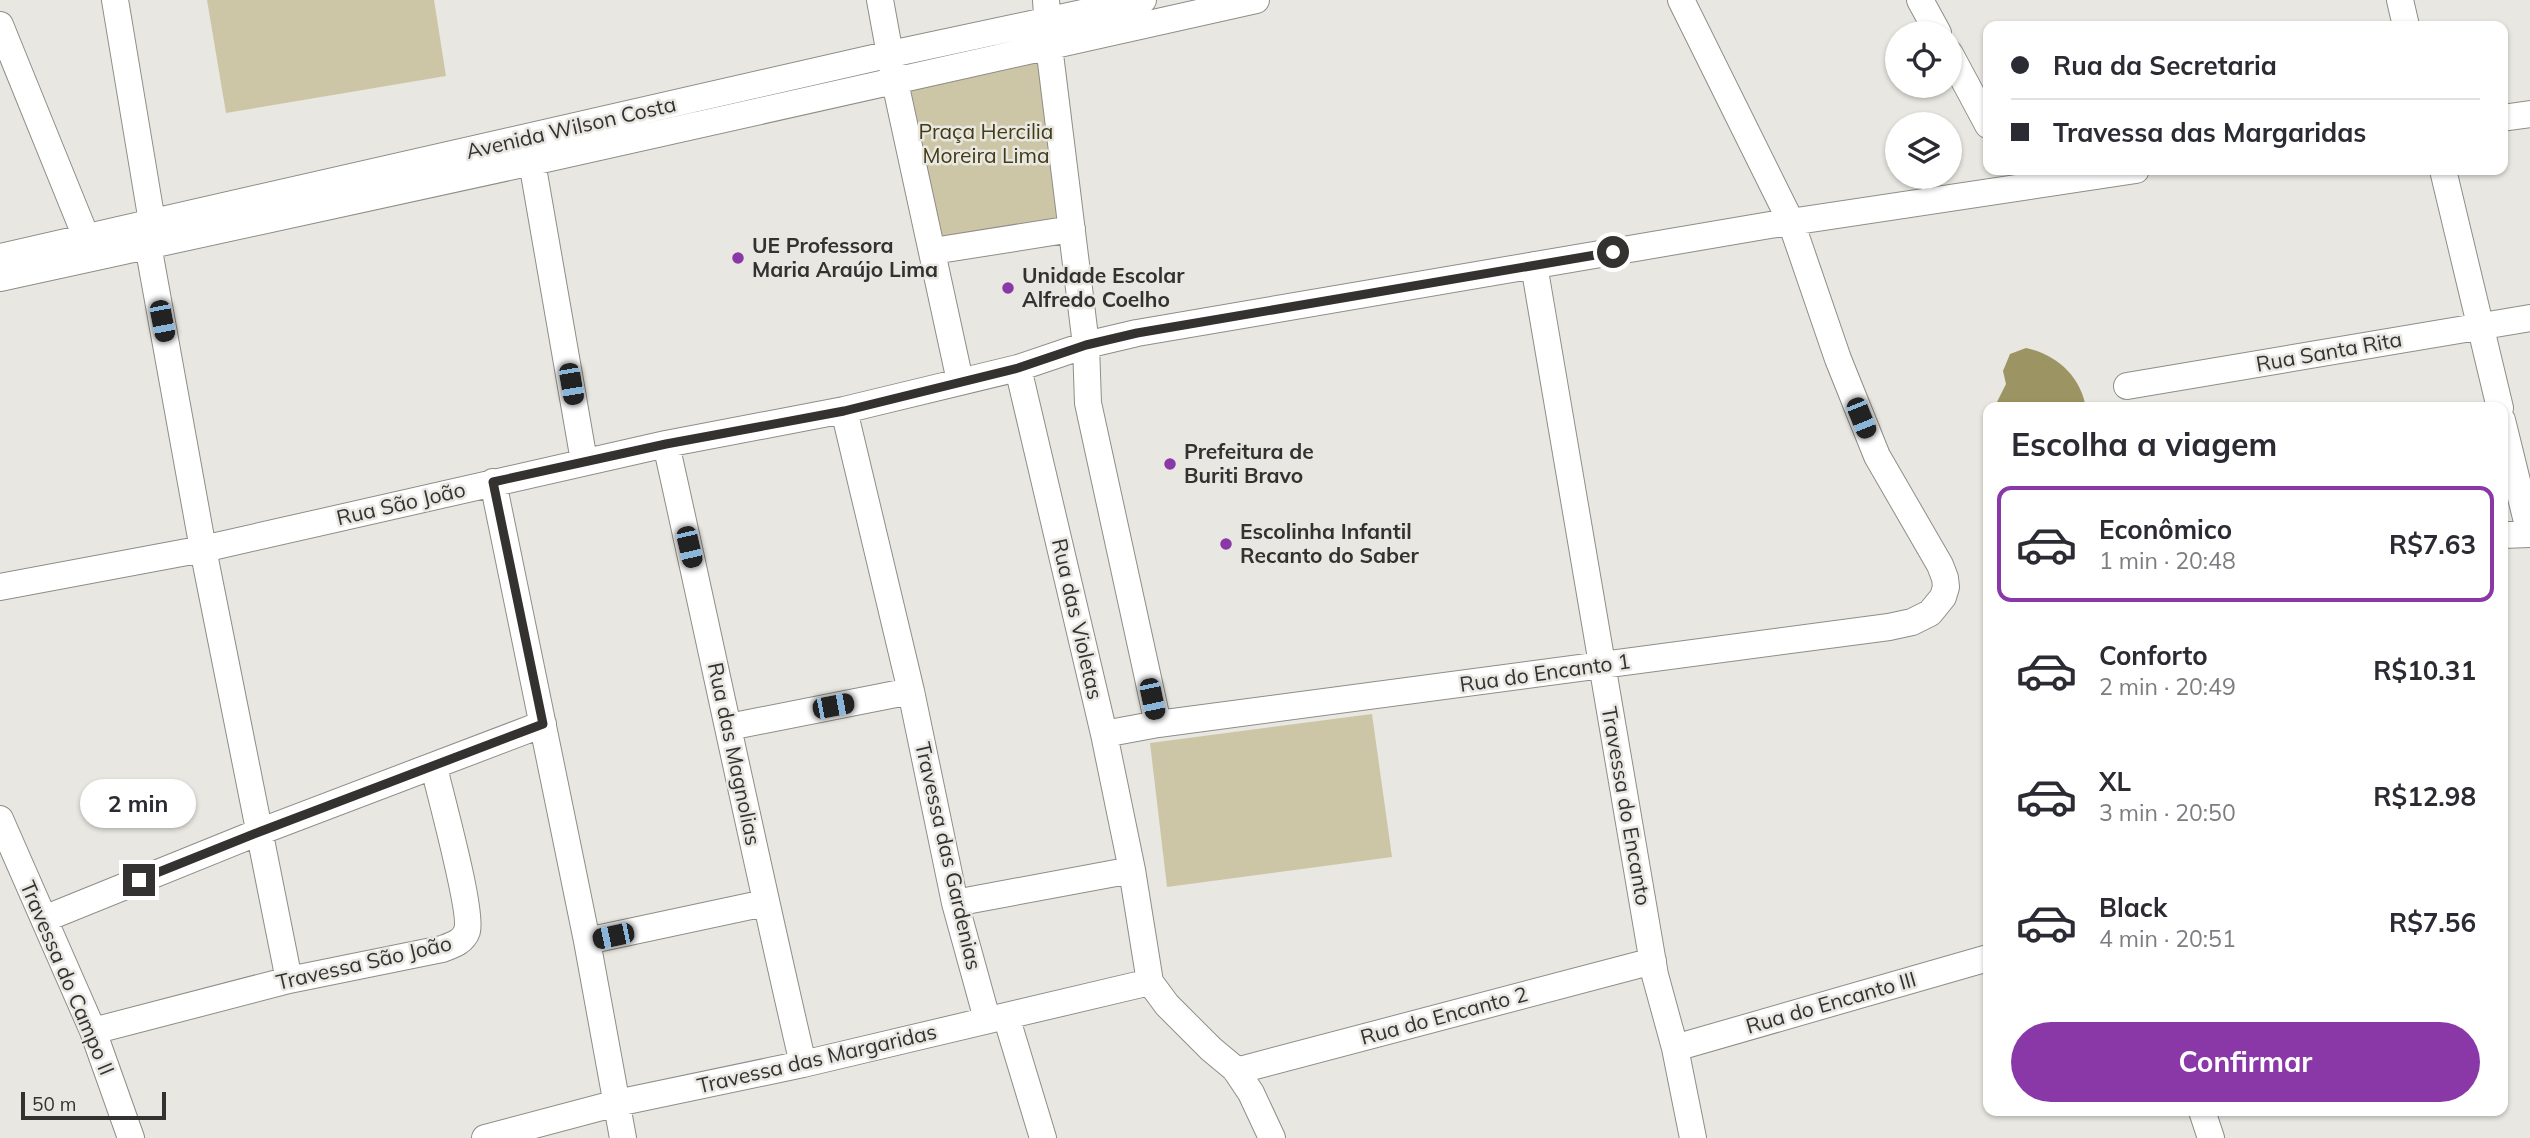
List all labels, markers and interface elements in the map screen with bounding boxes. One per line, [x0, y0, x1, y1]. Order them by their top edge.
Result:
map controls [1885, 21, 1962, 189]
button: locate [1885, 21, 1962, 98]
text: Rua da Secretaria [2053, 49, 2277, 82]
street label: Avenida Wilson Costa [463, 90, 678, 164]
button: layers [1885, 112, 1962, 189]
text: Travessa das Margaridas [2053, 116, 2366, 149]
park label: Praça Hercilia Moreira Lima [919, 118, 1053, 168]
place label: UE Professora Maria Araújo Lima [752, 232, 938, 282]
route start [1597, 236, 1629, 268]
marker: UE Professora Maria Araújo Lima [730, 250, 746, 266]
place label: Unidade Escolar Alfredo Coelho [1022, 262, 1185, 312]
marker: Unidade Escolar Alfredo Coelho [1000, 280, 1016, 296]
car [148, 298, 177, 344]
street label: Rua Santa Rita [2254, 325, 2404, 377]
car [558, 361, 585, 407]
car [1844, 395, 1879, 441]
text: Escolha a viagem [2011, 424, 2277, 464]
place label: Prefeitura de Buriti Bravo [1184, 438, 1314, 488]
marker: Prefeitura de Buriti Bravo [1162, 456, 1178, 472]
street label: Rua São João [334, 476, 468, 530]
icon: car [2015, 513, 2078, 576]
text: Econômico [2099, 513, 2232, 546]
place label: Escolinha Infantil Recanto do Saber [1240, 518, 1420, 568]
car [675, 524, 704, 570]
text: R$7.63 [2389, 528, 2476, 561]
street label: Rua das Violetas [1047, 536, 1109, 702]
marker: Escolinha Infantil Recanto do Saber [1218, 536, 1234, 552]
text: 1 min · 20:48 [2099, 546, 2236, 575]
icon: car [2015, 639, 2078, 702]
text: Conforto [2099, 639, 2208, 672]
street label: Rua do Encanto 1 [1458, 647, 1632, 697]
text: R$10.31 [2373, 654, 2476, 687]
street label: Rua das Magnolias [703, 660, 767, 848]
text: 2 min · 20:49 [2099, 672, 2236, 701]
car [1138, 676, 1167, 722]
car [811, 692, 856, 720]
street label: Travessa do Encanto [1597, 704, 1657, 907]
street label: Travessa das Gardenias [910, 739, 988, 972]
icon: car [2015, 765, 2078, 828]
text: XL [2099, 765, 2131, 798]
callout: 2 min [81, 778, 197, 828]
text: R$12.98 [2373, 780, 2476, 813]
text: 2 min [108, 789, 168, 818]
text: 3 min · 20:50 [2099, 798, 2236, 827]
route end [123, 864, 155, 896]
street label: Travessa do Campo II [15, 877, 121, 1079]
icon: car [2015, 891, 2078, 954]
text: Black [2099, 891, 2167, 924]
text: R$7.56 [2389, 906, 2476, 939]
car [591, 921, 636, 951]
text: 4 min · 20:51 [2099, 924, 2236, 953]
street label: Travessa São João [274, 929, 454, 995]
street label: Rua do Encanto III [1743, 965, 1919, 1039]
street label: Rua do Encanto 2 [1357, 980, 1530, 1050]
street label: Travessa das Margaridas [694, 1018, 939, 1098]
button: Confirmar [2011, 1022, 2480, 1102]
scale bar [21, 1089, 166, 1121]
text: 50 m [32, 1092, 76, 1116]

